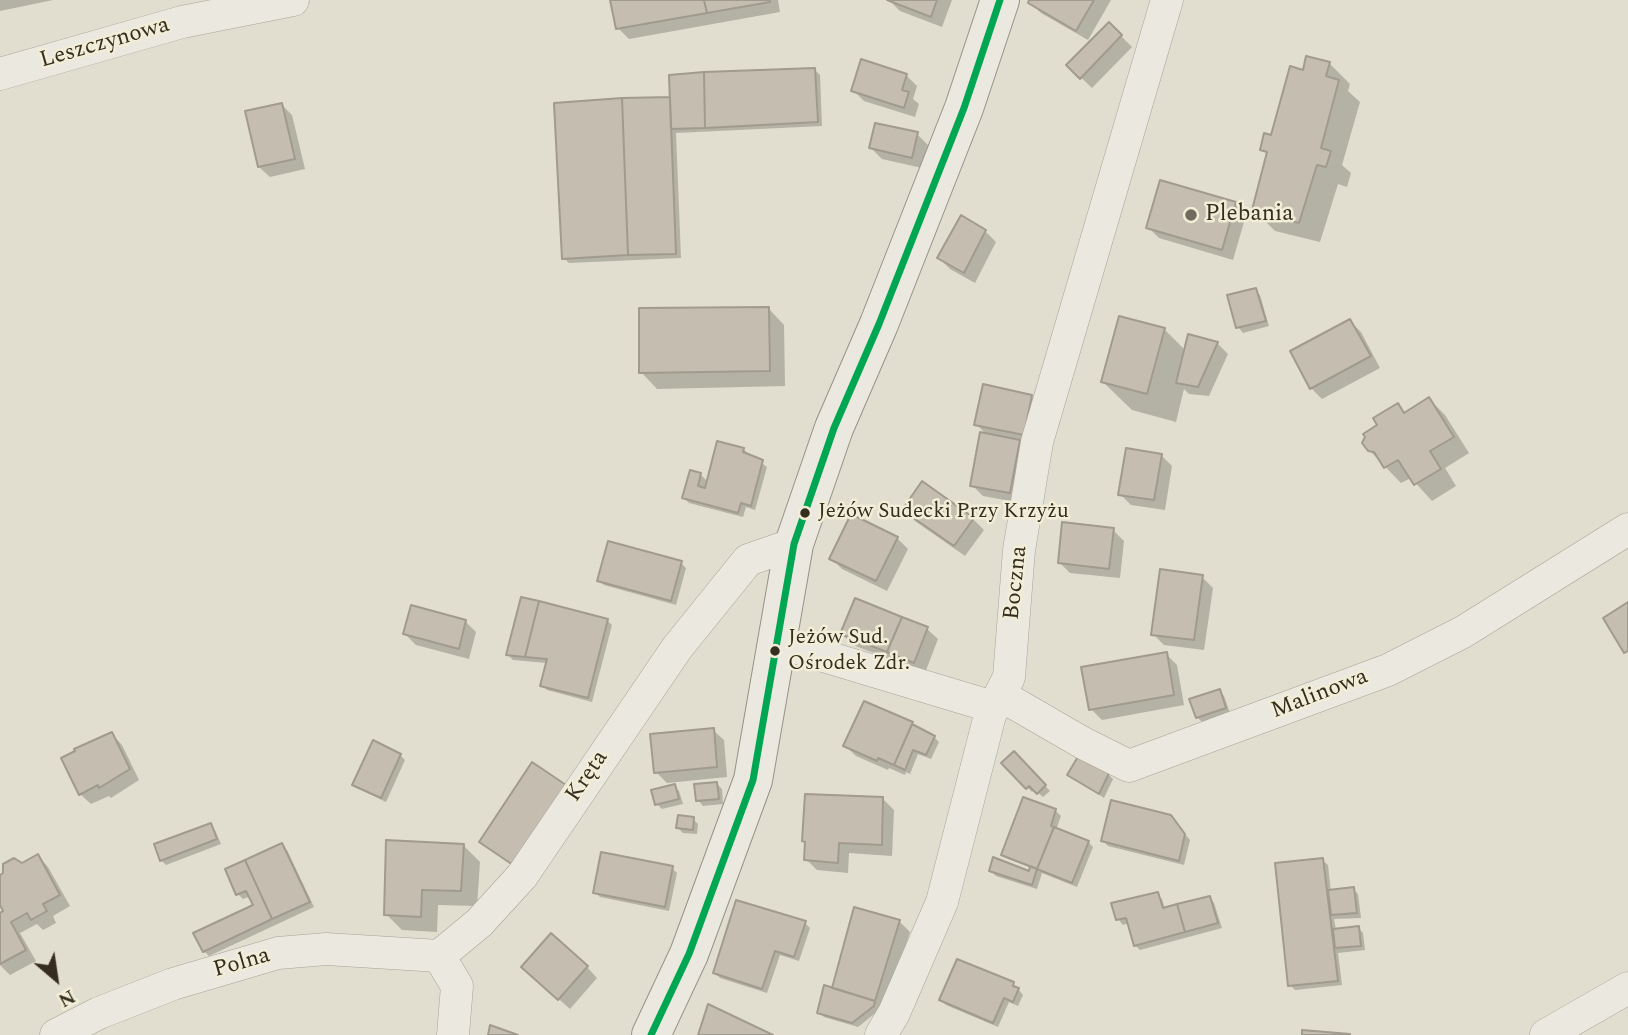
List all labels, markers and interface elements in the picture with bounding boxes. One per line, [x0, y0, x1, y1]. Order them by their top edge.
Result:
street label: Leszczynowa [37, 12, 173, 76]
place label: Plebania [1205, 201, 1294, 229]
marker: Plebania [1183, 207, 1199, 223]
place label: Jeżów Sudecki Przy Krzyżu [818, 500, 1069, 526]
marker: Jeżów Sudecki Przy Krzyżu [798, 506, 812, 520]
street label: Boczna [999, 545, 1035, 621]
place label: Jeżów Sud. Ośrodek Zdr. [788, 626, 910, 676]
marker: Jeżów Sud. Ośrodek Zdr. [768, 644, 782, 658]
street label: Malinowa [1268, 664, 1372, 726]
street label: Kręta [561, 746, 615, 808]
street label: Polna [210, 943, 274, 985]
north arrow [21, 944, 91, 1014]
text: N [53, 981, 80, 1014]

